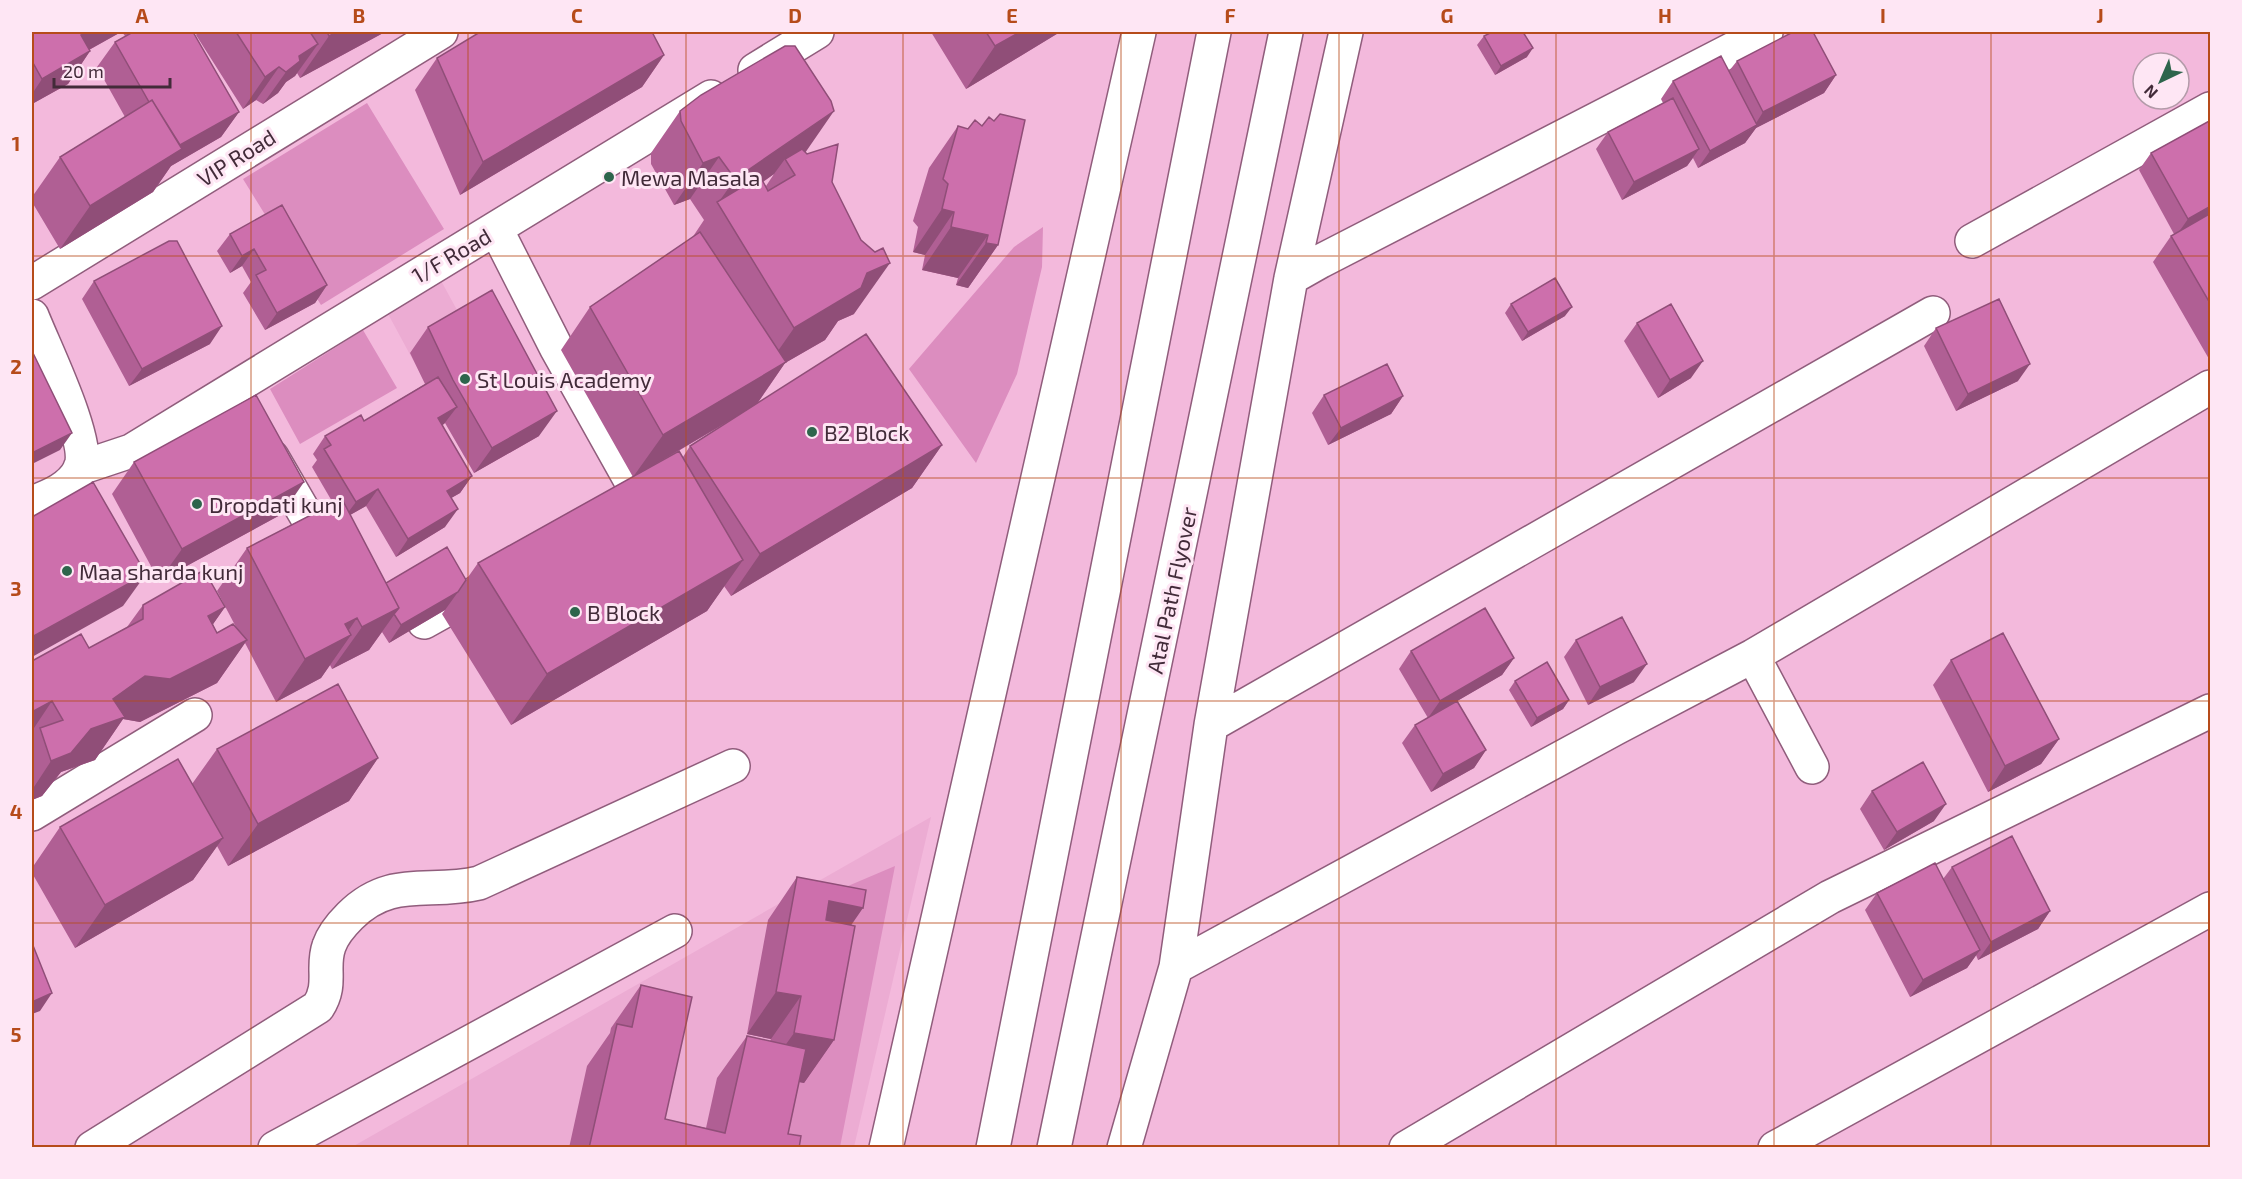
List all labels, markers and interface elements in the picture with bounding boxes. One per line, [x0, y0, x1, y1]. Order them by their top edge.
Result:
text: A [135, 3, 149, 27]
text: B [353, 3, 365, 27]
text: C [571, 3, 583, 27]
text: D [788, 3, 802, 27]
text: E [1006, 3, 1018, 27]
text: F [1224, 3, 1236, 27]
text: G [1441, 3, 1453, 27]
text: H [1658, 3, 1672, 27]
text: I [1880, 3, 1886, 27]
text: J [2096, 3, 2104, 27]
scale bar [54, 51, 170, 89]
north arrow [2131, 51, 2191, 111]
text: 20 m [63, 60, 104, 82]
text: N [2139, 81, 2161, 103]
street label: VIP Road [192, 123, 280, 191]
text: 1 [12, 131, 20, 155]
place label: Mewa Masala [621, 164, 760, 190]
marker: Mewa Masala [602, 170, 616, 184]
street label: 1/F Road [407, 222, 495, 288]
text: 2 [10, 354, 22, 378]
place label: St Louis Academy [477, 366, 652, 392]
marker: St Louis Academy [458, 372, 472, 386]
place label: B2 Block [824, 419, 910, 445]
marker: B2 Block [805, 425, 819, 439]
place label: Dropdati kunj [209, 491, 343, 518]
marker: Dropdati kunj [190, 497, 204, 511]
street label: Atal Path Flyover [1141, 504, 1201, 676]
place label: Maa sharda kunj [79, 558, 244, 585]
marker: Maa sharda kunj [60, 564, 74, 578]
text: 3 [10, 576, 22, 600]
place label: B Block [587, 599, 660, 625]
marker: B Block [568, 605, 582, 619]
text: 4 [10, 799, 23, 823]
text: 5 [10, 1022, 22, 1046]

